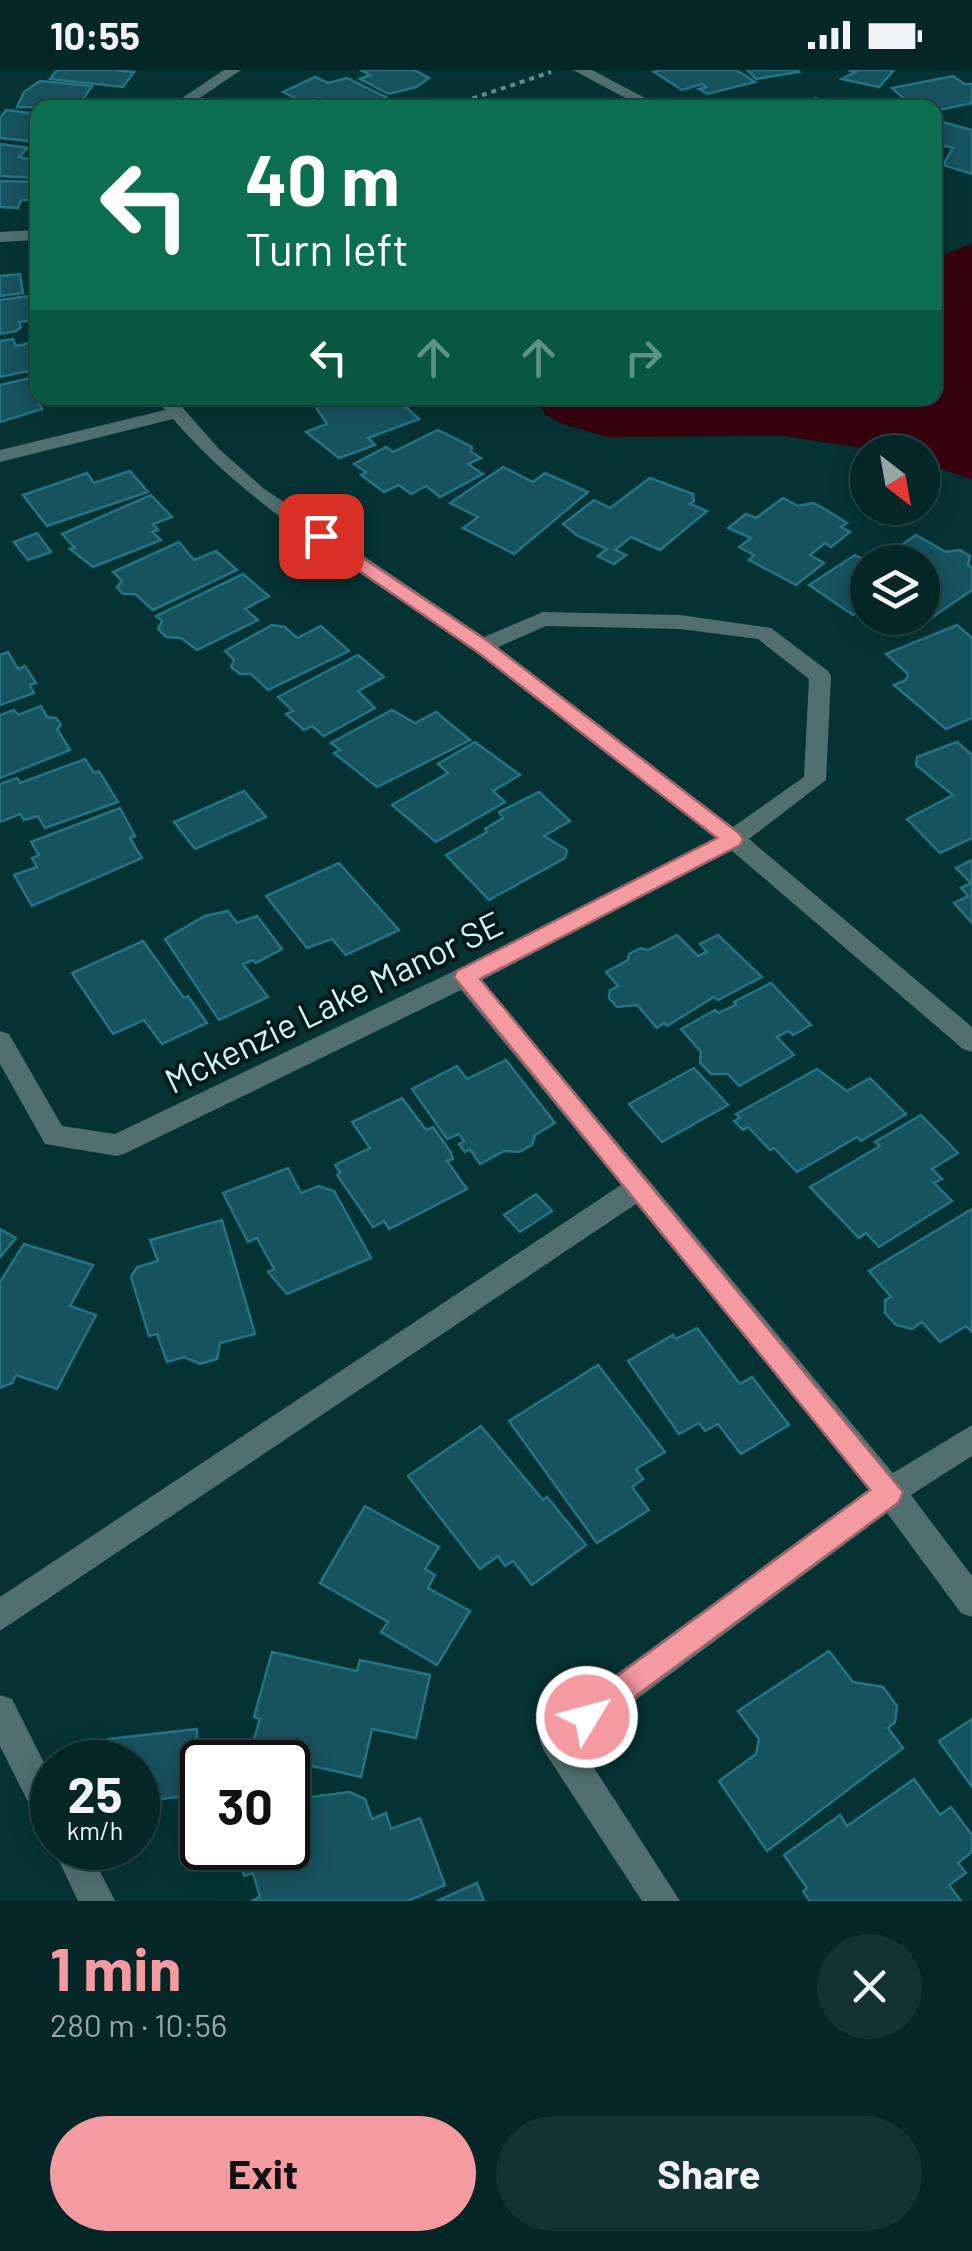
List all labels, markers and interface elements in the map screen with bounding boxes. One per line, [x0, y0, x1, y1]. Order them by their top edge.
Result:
text: 10:55 [50, 12, 140, 58]
text: 40 m [245, 136, 400, 220]
icon: left [80, 140, 210, 270]
text: Turn left [245, 221, 409, 275]
icon: left [301, 330, 356, 385]
icon: ahead [406, 330, 461, 385]
icon: ahead [511, 330, 566, 385]
icon: right [616, 330, 671, 385]
north arrow [850, 435, 940, 525]
map controls [850, 435, 940, 635]
pin [279, 494, 364, 579]
icon: arrive [294, 509, 349, 564]
button: layers [850, 545, 940, 635]
street label: Mckenzie Lake Manor SE [158, 901, 508, 1101]
position arrow [535, 1665, 639, 1769]
speed limit sign: 30 [180, 1740, 310, 1870]
text: 25 [68, 1763, 122, 1823]
text: km/h [67, 1815, 123, 1845]
text: 1 min [50, 1931, 181, 2003]
button: close [817, 1934, 922, 2039]
text: 280 m · 10:56 [50, 2005, 227, 2043]
button: Exit [50, 2116, 476, 2231]
button: Share [496, 2116, 922, 2231]

